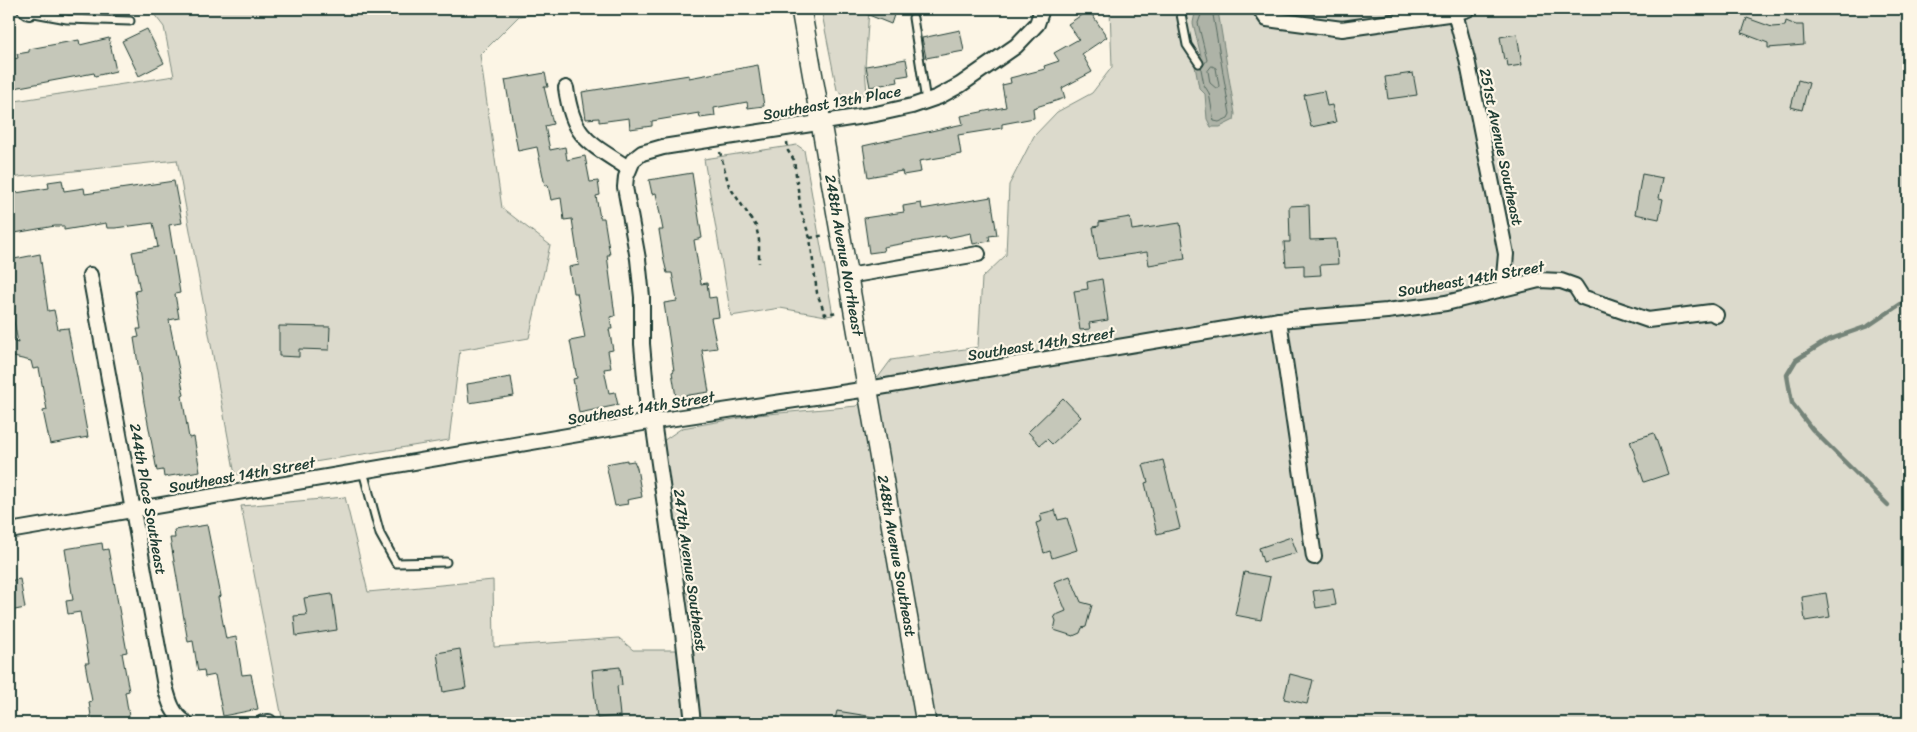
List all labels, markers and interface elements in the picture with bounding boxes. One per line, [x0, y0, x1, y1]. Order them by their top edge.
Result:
street label: 251st Avenue Southeast [1472, 66, 1530, 229]
street label: Southeast 13th Place [761, 78, 903, 128]
street label: 248th Avenue Northeast [817, 172, 871, 339]
street label: Southeast 14th Street [1396, 253, 1547, 305]
street label: Southeast 14th Street [966, 319, 1117, 368]
street label: Southeast 14th Street [566, 383, 717, 432]
street label: 244th Place Southeast [122, 421, 174, 577]
street label: Southeast 14th Street [167, 449, 318, 501]
street label: 248th Avenue Southeast [870, 473, 924, 639]
street label: 247th Avenue Southeast [666, 487, 714, 653]

